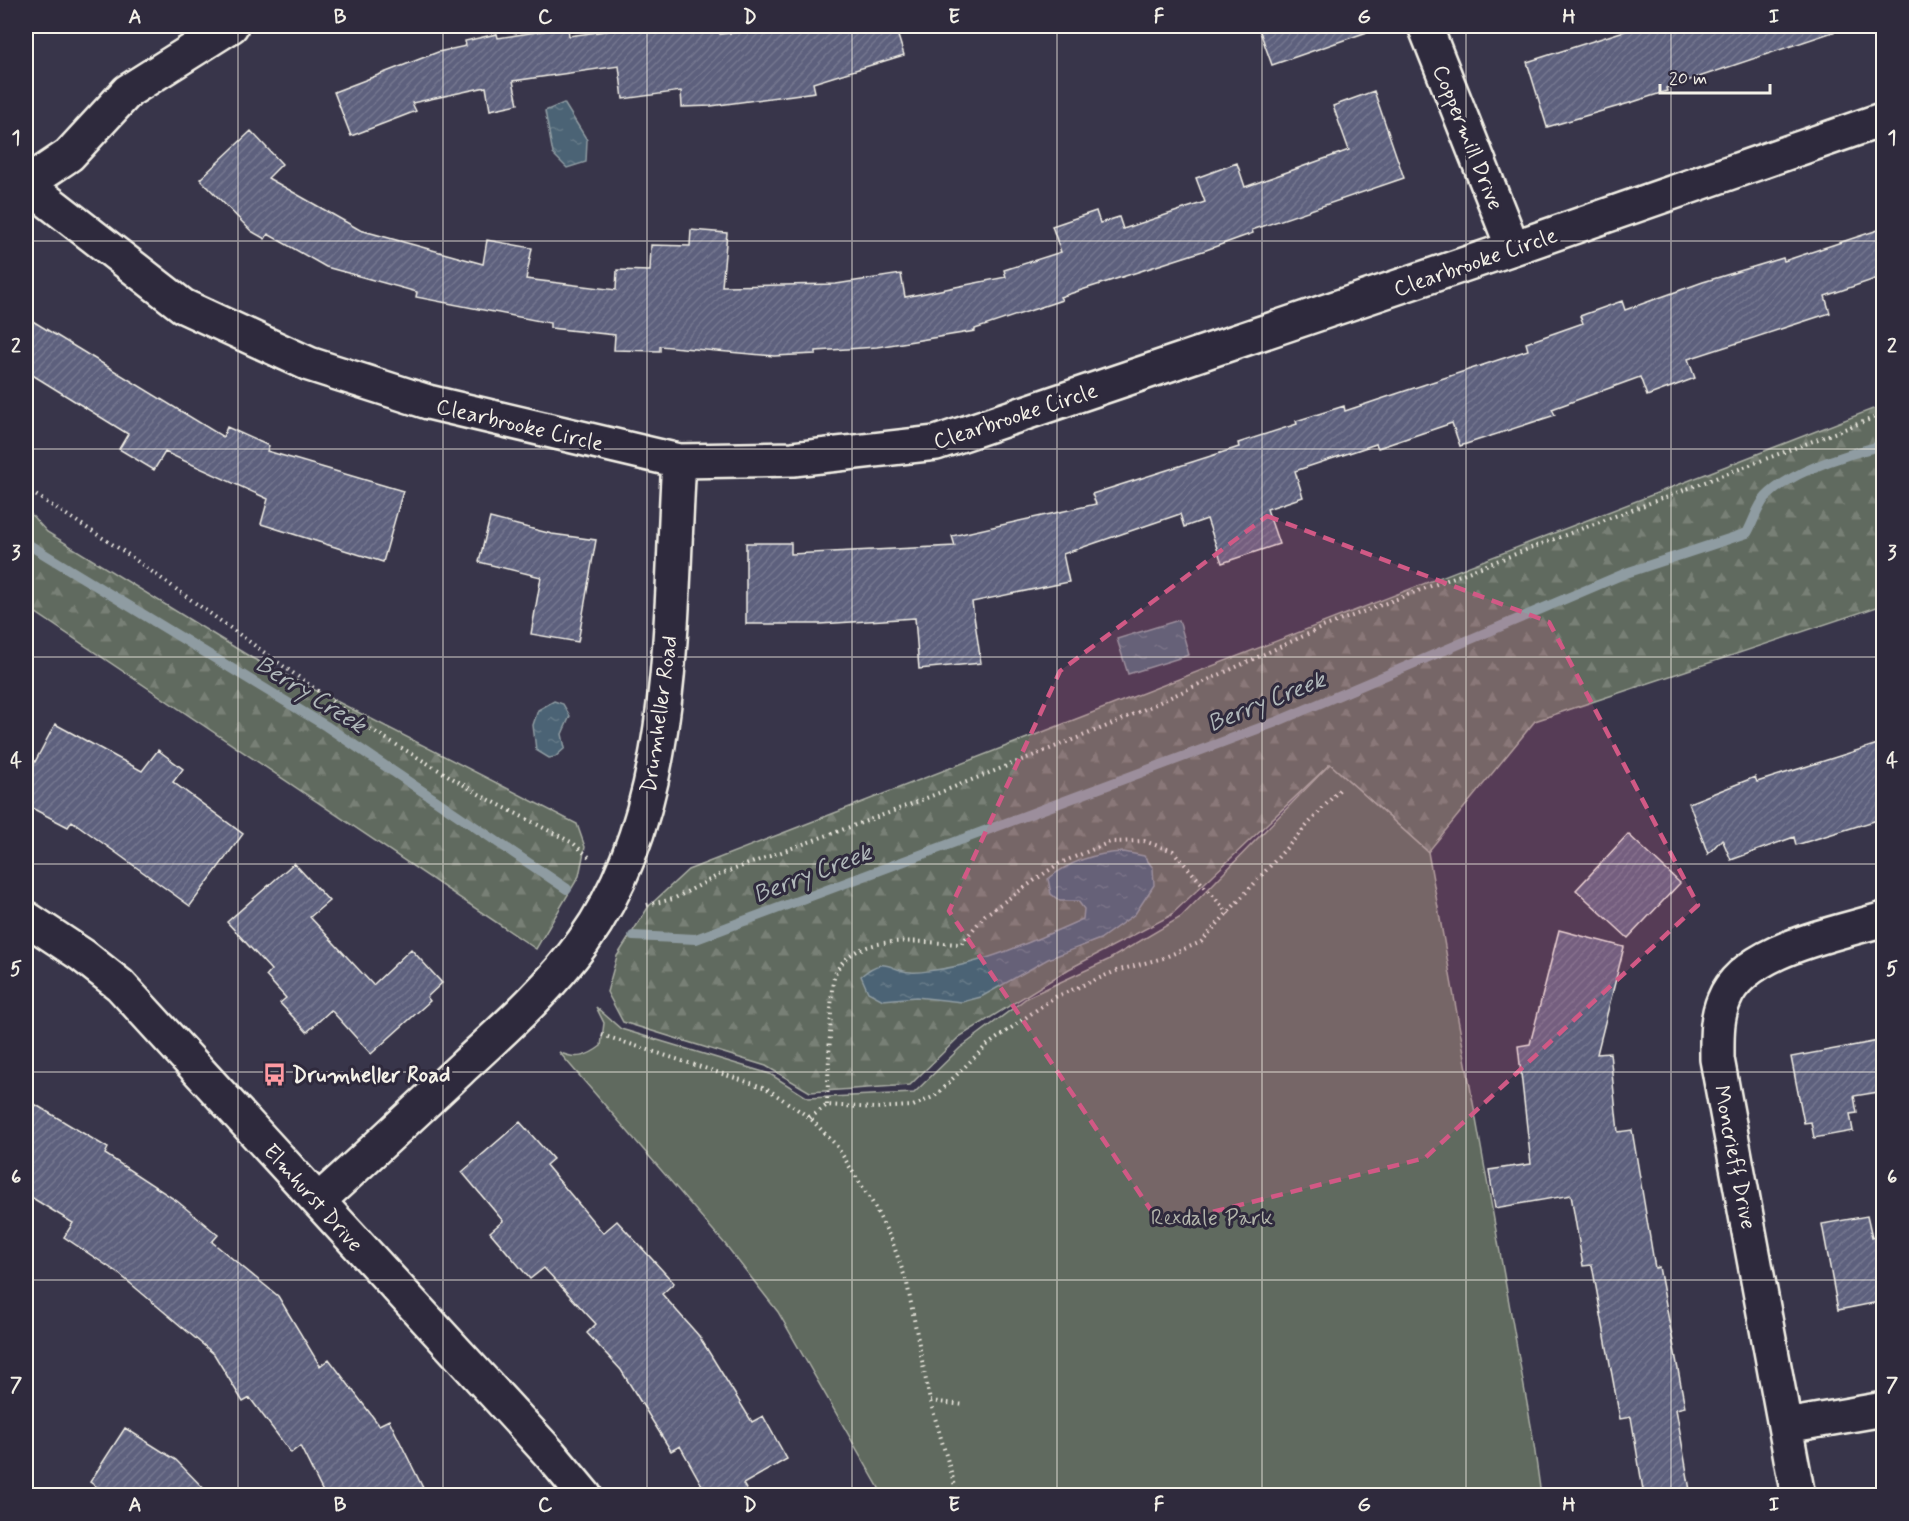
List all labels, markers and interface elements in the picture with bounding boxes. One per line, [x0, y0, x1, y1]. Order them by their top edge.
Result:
text: A [128, 4, 142, 31]
text: B [334, 4, 347, 31]
text: C [538, 4, 553, 31]
text: D [743, 4, 757, 31]
text: E [948, 4, 960, 31]
text: F [1154, 4, 1165, 31]
text: G [1357, 4, 1371, 31]
text: H [1562, 4, 1576, 31]
text: I [1769, 4, 1779, 31]
scale bar [1660, 57, 1770, 95]
street label: Coppermill Drive [1425, 61, 1509, 214]
text: 20 m [1669, 67, 1707, 91]
text: 1 [12, 125, 20, 152]
text: 1 [1888, 125, 1896, 152]
street label: Clearbrooke Circle [1390, 222, 1561, 304]
text: 2 [11, 333, 21, 360]
text: 2 [1887, 333, 1897, 360]
street label: Clearbrooke Circle [930, 377, 1101, 457]
street label: Clearbrooke Circle [433, 393, 606, 459]
text: 3 [11, 540, 21, 567]
text: 3 [1887, 540, 1897, 567]
street label: Drumheller Road [635, 634, 685, 795]
water label: Berry Creek [249, 649, 373, 742]
water label: Berry Creek [1203, 664, 1332, 740]
text: 4 [10, 748, 22, 775]
text: 4 [1886, 748, 1898, 775]
water label: Berry Creek [749, 837, 878, 911]
text: 5 [10, 956, 22, 983]
text: 5 [1886, 956, 1898, 983]
bus stop icon: Drumheller Road [261, 1061, 287, 1087]
place label: Drumheller Road [292, 1062, 450, 1090]
street label: Moncrieff Drive [1706, 1083, 1762, 1232]
street label: Elmhurst Drive [256, 1138, 369, 1258]
text: 6 [11, 1164, 21, 1191]
text: 6 [1887, 1164, 1897, 1191]
park label: Rexdale Park [1151, 1205, 1273, 1233]
text: 7 [10, 1372, 22, 1399]
text: 7 [1886, 1372, 1898, 1399]
text: A [128, 1492, 142, 1519]
text: B [334, 1492, 347, 1519]
text: C [538, 1492, 553, 1519]
text: D [743, 1492, 757, 1519]
text: E [948, 1492, 960, 1519]
text: F [1154, 1492, 1165, 1519]
text: G [1357, 1492, 1371, 1519]
text: H [1562, 1492, 1576, 1519]
text: I [1769, 1492, 1779, 1519]

